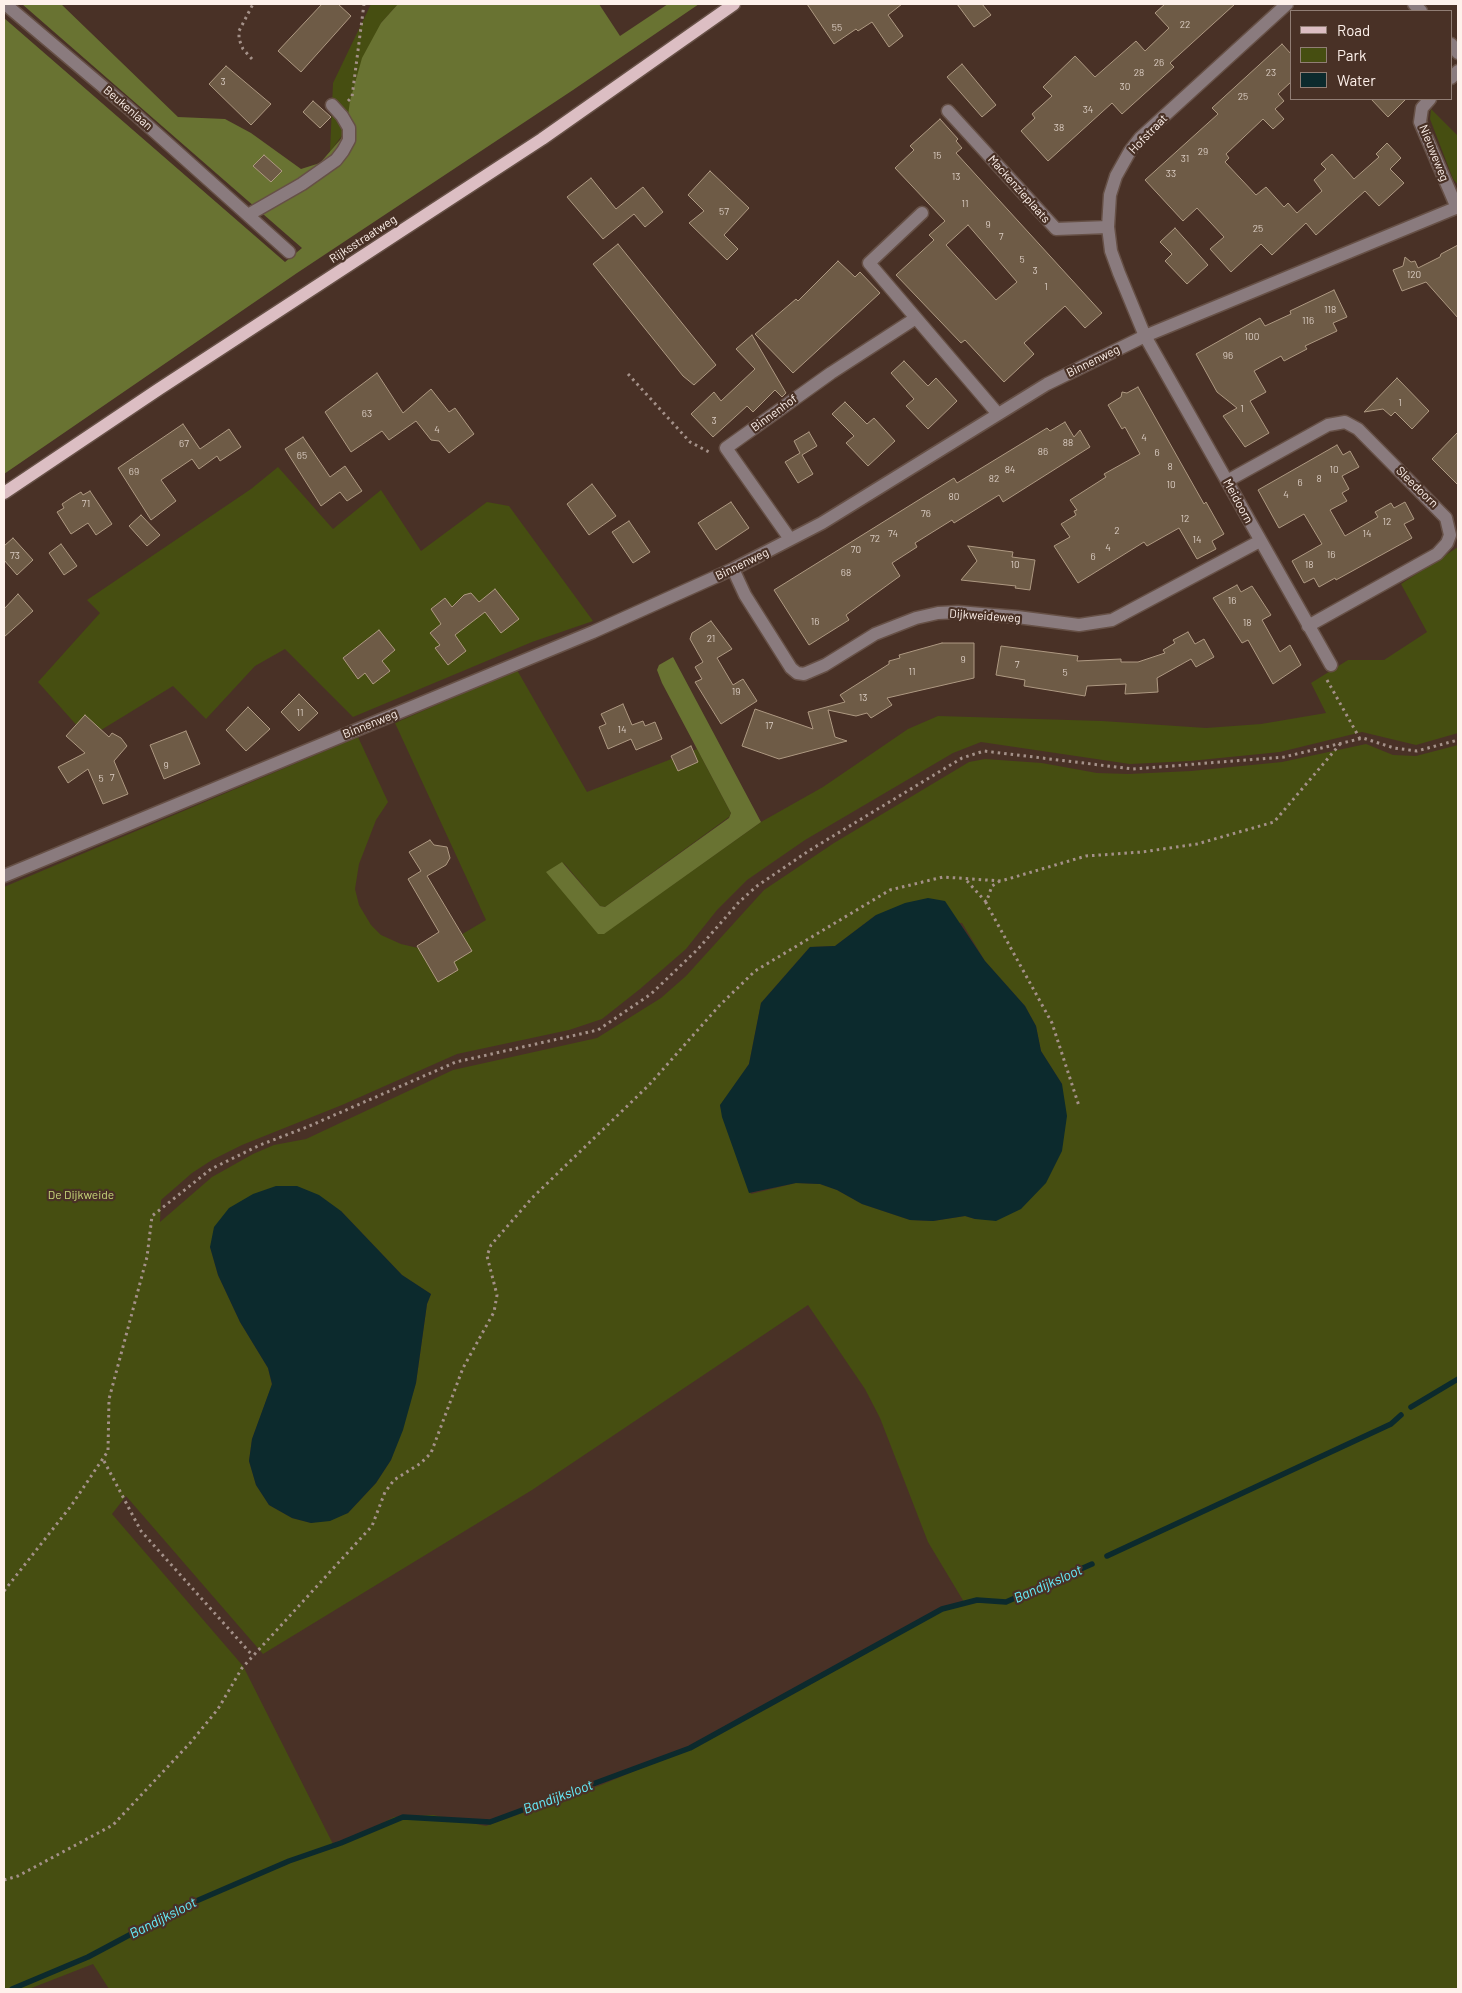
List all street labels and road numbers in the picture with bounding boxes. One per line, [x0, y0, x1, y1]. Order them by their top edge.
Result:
street label: Beukenlaan [100, 83, 156, 133]
street label: Hofstraat [1126, 111, 1170, 157]
street label: Nieuweweg [1416, 123, 1452, 183]
street label: Mackenzieplaats [985, 152, 1053, 226]
street label: Rijksstraatweg [327, 212, 399, 266]
street label: Binnenweg [1064, 342, 1122, 380]
street label: Binnenhof [748, 391, 800, 435]
street label: Sleedoorn [1393, 463, 1441, 511]
street label: Meidoorn [1220, 476, 1256, 526]
street label: Binnenweg [713, 545, 771, 583]
street label: Dijkweideweg [949, 606, 1021, 626]
street label: Binnenweg [341, 707, 399, 741]

